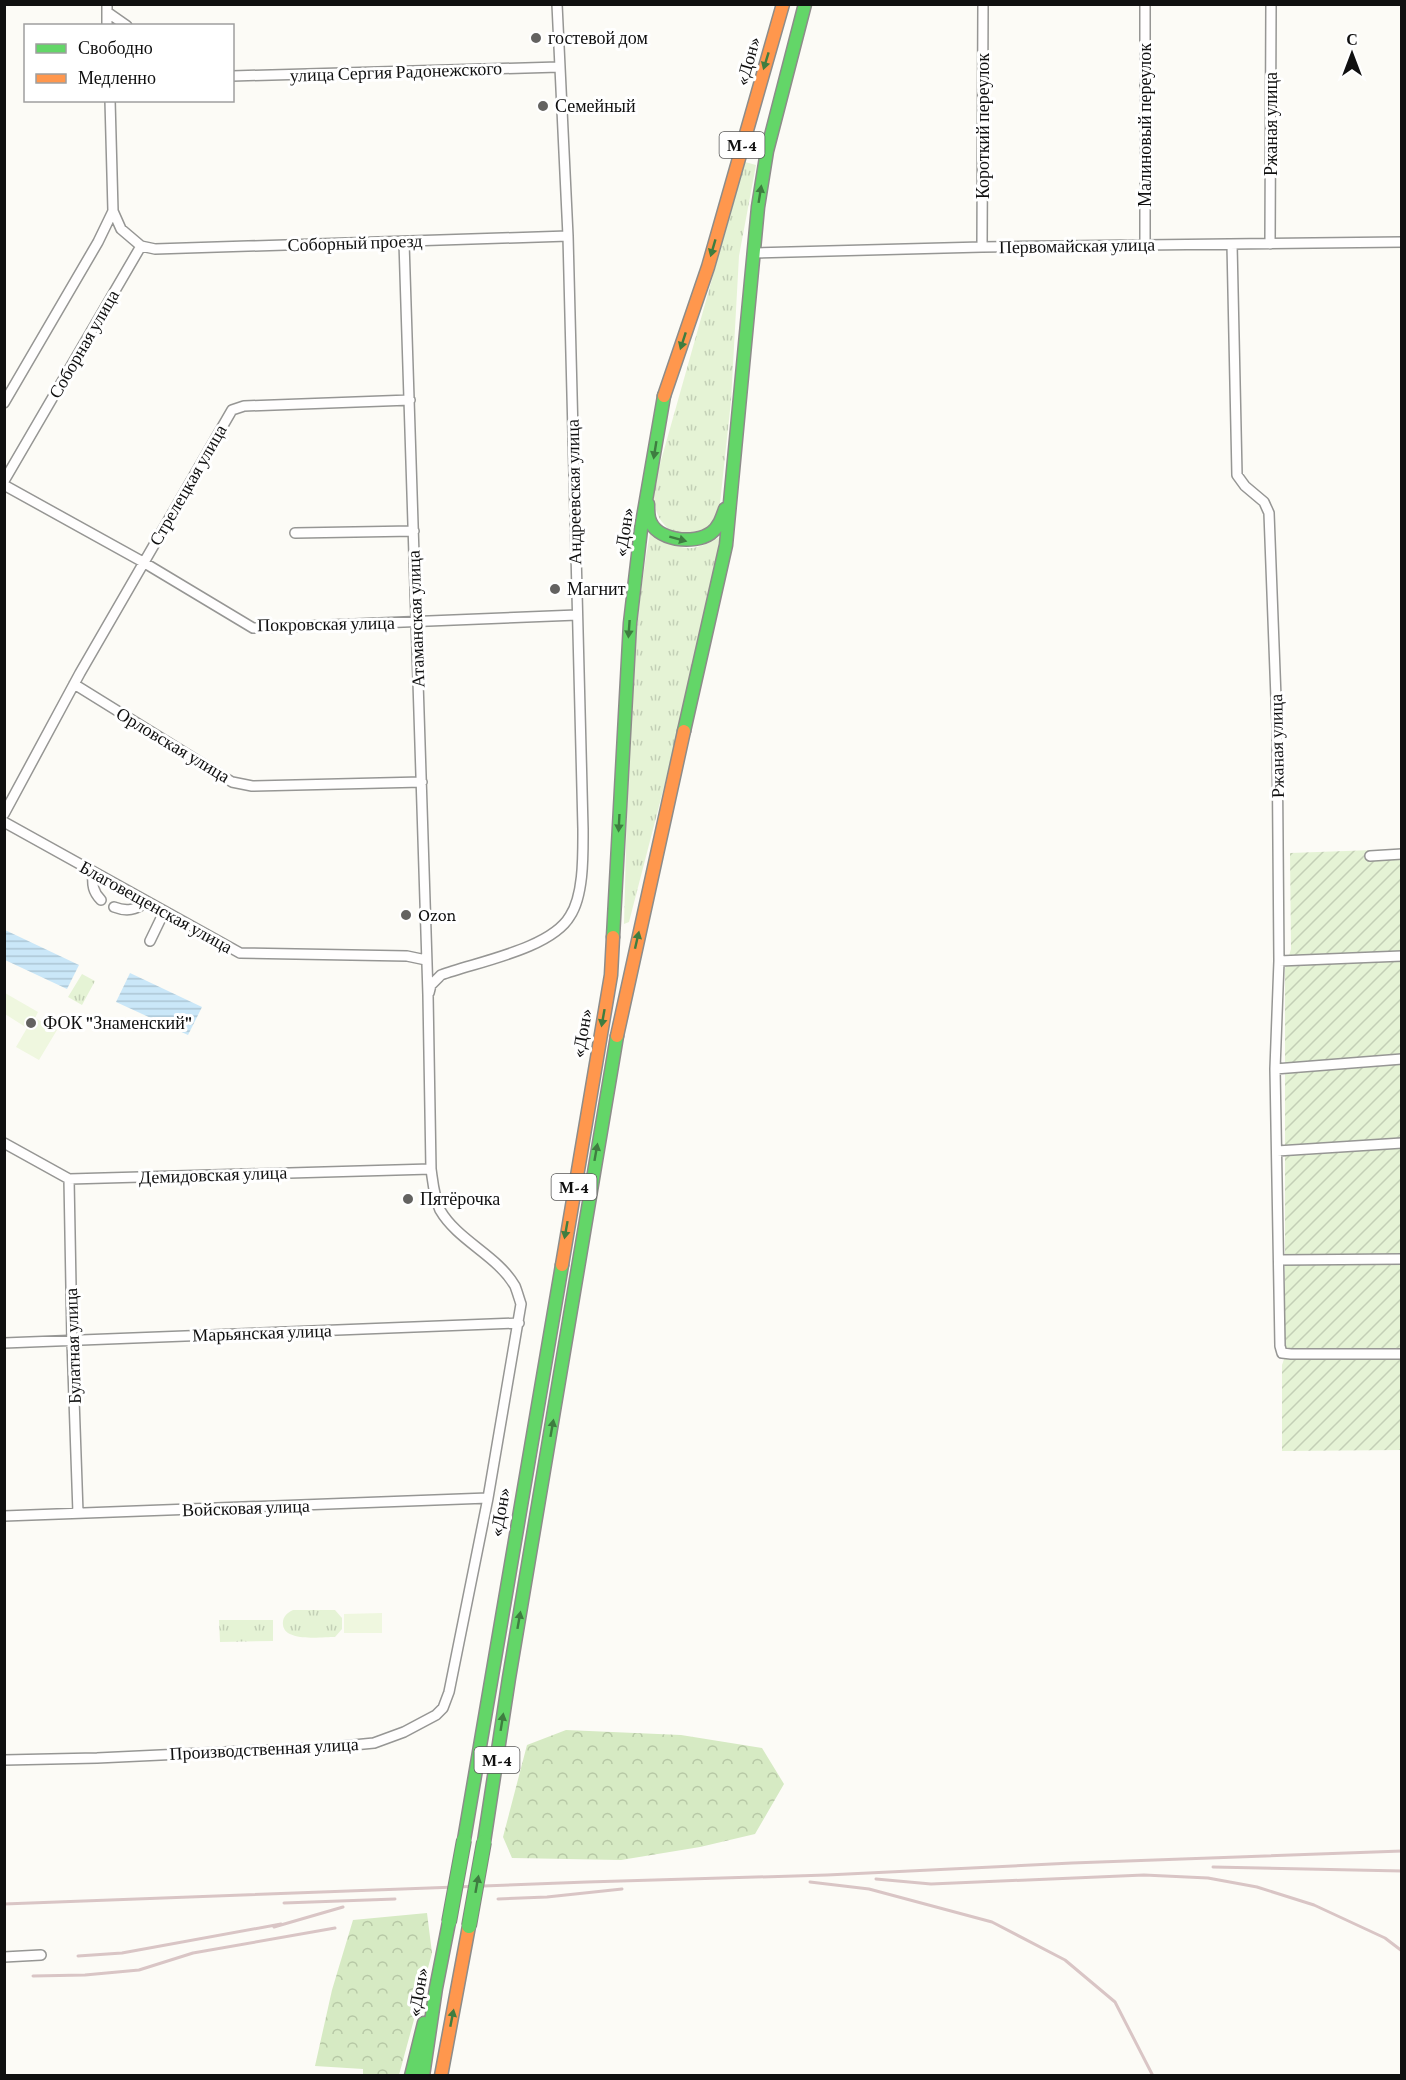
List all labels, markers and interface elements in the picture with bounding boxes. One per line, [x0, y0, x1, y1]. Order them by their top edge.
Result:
legend [24, 24, 234, 102]
north arrow [1322, 24, 1382, 84]
place label: гостевой дом [548, 28, 648, 48]
marker: гостевой дом [529, 31, 543, 45]
text: С [1346, 31, 1358, 48]
street label: «Дон» [731, 34, 765, 88]
text: Свободно [78, 38, 153, 58]
street label: Малиновый переулок [1135, 43, 1155, 207]
one-way arrow [761, 52, 770, 70]
street label: Короткий переулок [973, 53, 993, 199]
street label: улица Сергия Радонежского [290, 58, 502, 86]
text: Медленно [78, 68, 156, 88]
street label: Ржаная улица [1261, 72, 1281, 176]
place label: Семейный [555, 96, 636, 116]
marker: Семейный [536, 99, 550, 113]
road number: М-4 [720, 132, 764, 158]
one-way arrow [755, 185, 764, 204]
street label: Соборный проезд [287, 231, 423, 255]
street label: Первомайская улица [999, 235, 1155, 257]
one-way arrow [708, 239, 717, 257]
street label: Соборная улица [45, 286, 123, 402]
one-way arrow [678, 332, 687, 350]
street label: Андреевская улица [563, 419, 585, 565]
street label: Стрелецкая улица [145, 421, 231, 549]
one-way arrow [650, 441, 659, 460]
street label: «Дон» [610, 505, 638, 559]
one-way arrow [669, 534, 687, 544]
street label: Атаманская улица [404, 550, 428, 688]
place label: Магнит [567, 579, 626, 599]
marker: Магнит [548, 582, 562, 596]
street label: Покровская улица [257, 613, 395, 635]
one-way arrow [625, 619, 634, 638]
street label: Ржаная улица [1266, 694, 1288, 798]
street label: Орловская улица [113, 703, 233, 787]
one-way arrow [614, 814, 623, 833]
street label: Благовещенская улица [76, 857, 236, 957]
place label: Ozon [418, 905, 457, 925]
marker: Ozon [399, 908, 413, 922]
one-way arrow [632, 931, 642, 949]
street label: «Дон» [568, 1006, 596, 1060]
one-way arrow [598, 1008, 607, 1027]
place label: ФОК "Знаменский" [43, 1013, 192, 1033]
marker: ФОК "Знаменский" [24, 1016, 38, 1030]
one-way arrow [592, 1143, 601, 1162]
street label: Демидовская улица [138, 1162, 288, 1188]
road number: М-4 [552, 1174, 596, 1200]
place label: Пятёрочка [420, 1189, 500, 1209]
marker: Пятёрочка [401, 1192, 415, 1206]
one-way arrow [562, 1221, 571, 1240]
street label: Булатная улица [61, 1288, 85, 1404]
street label: Марьянская улица [192, 1321, 332, 1345]
one-way arrow [548, 1418, 557, 1437]
street label: «Дон» [486, 1485, 514, 1539]
street label: Войсковая улица [182, 1496, 310, 1520]
one-way arrow [515, 1610, 524, 1629]
one-way arrow [498, 1712, 507, 1731]
street label: Производственная улица [169, 1734, 359, 1764]
road number: М-4 [474, 1747, 520, 1773]
one-way arrow [473, 1874, 482, 1893]
street label: «Дон» [404, 1965, 432, 2019]
one-way arrow [448, 2008, 457, 2027]

